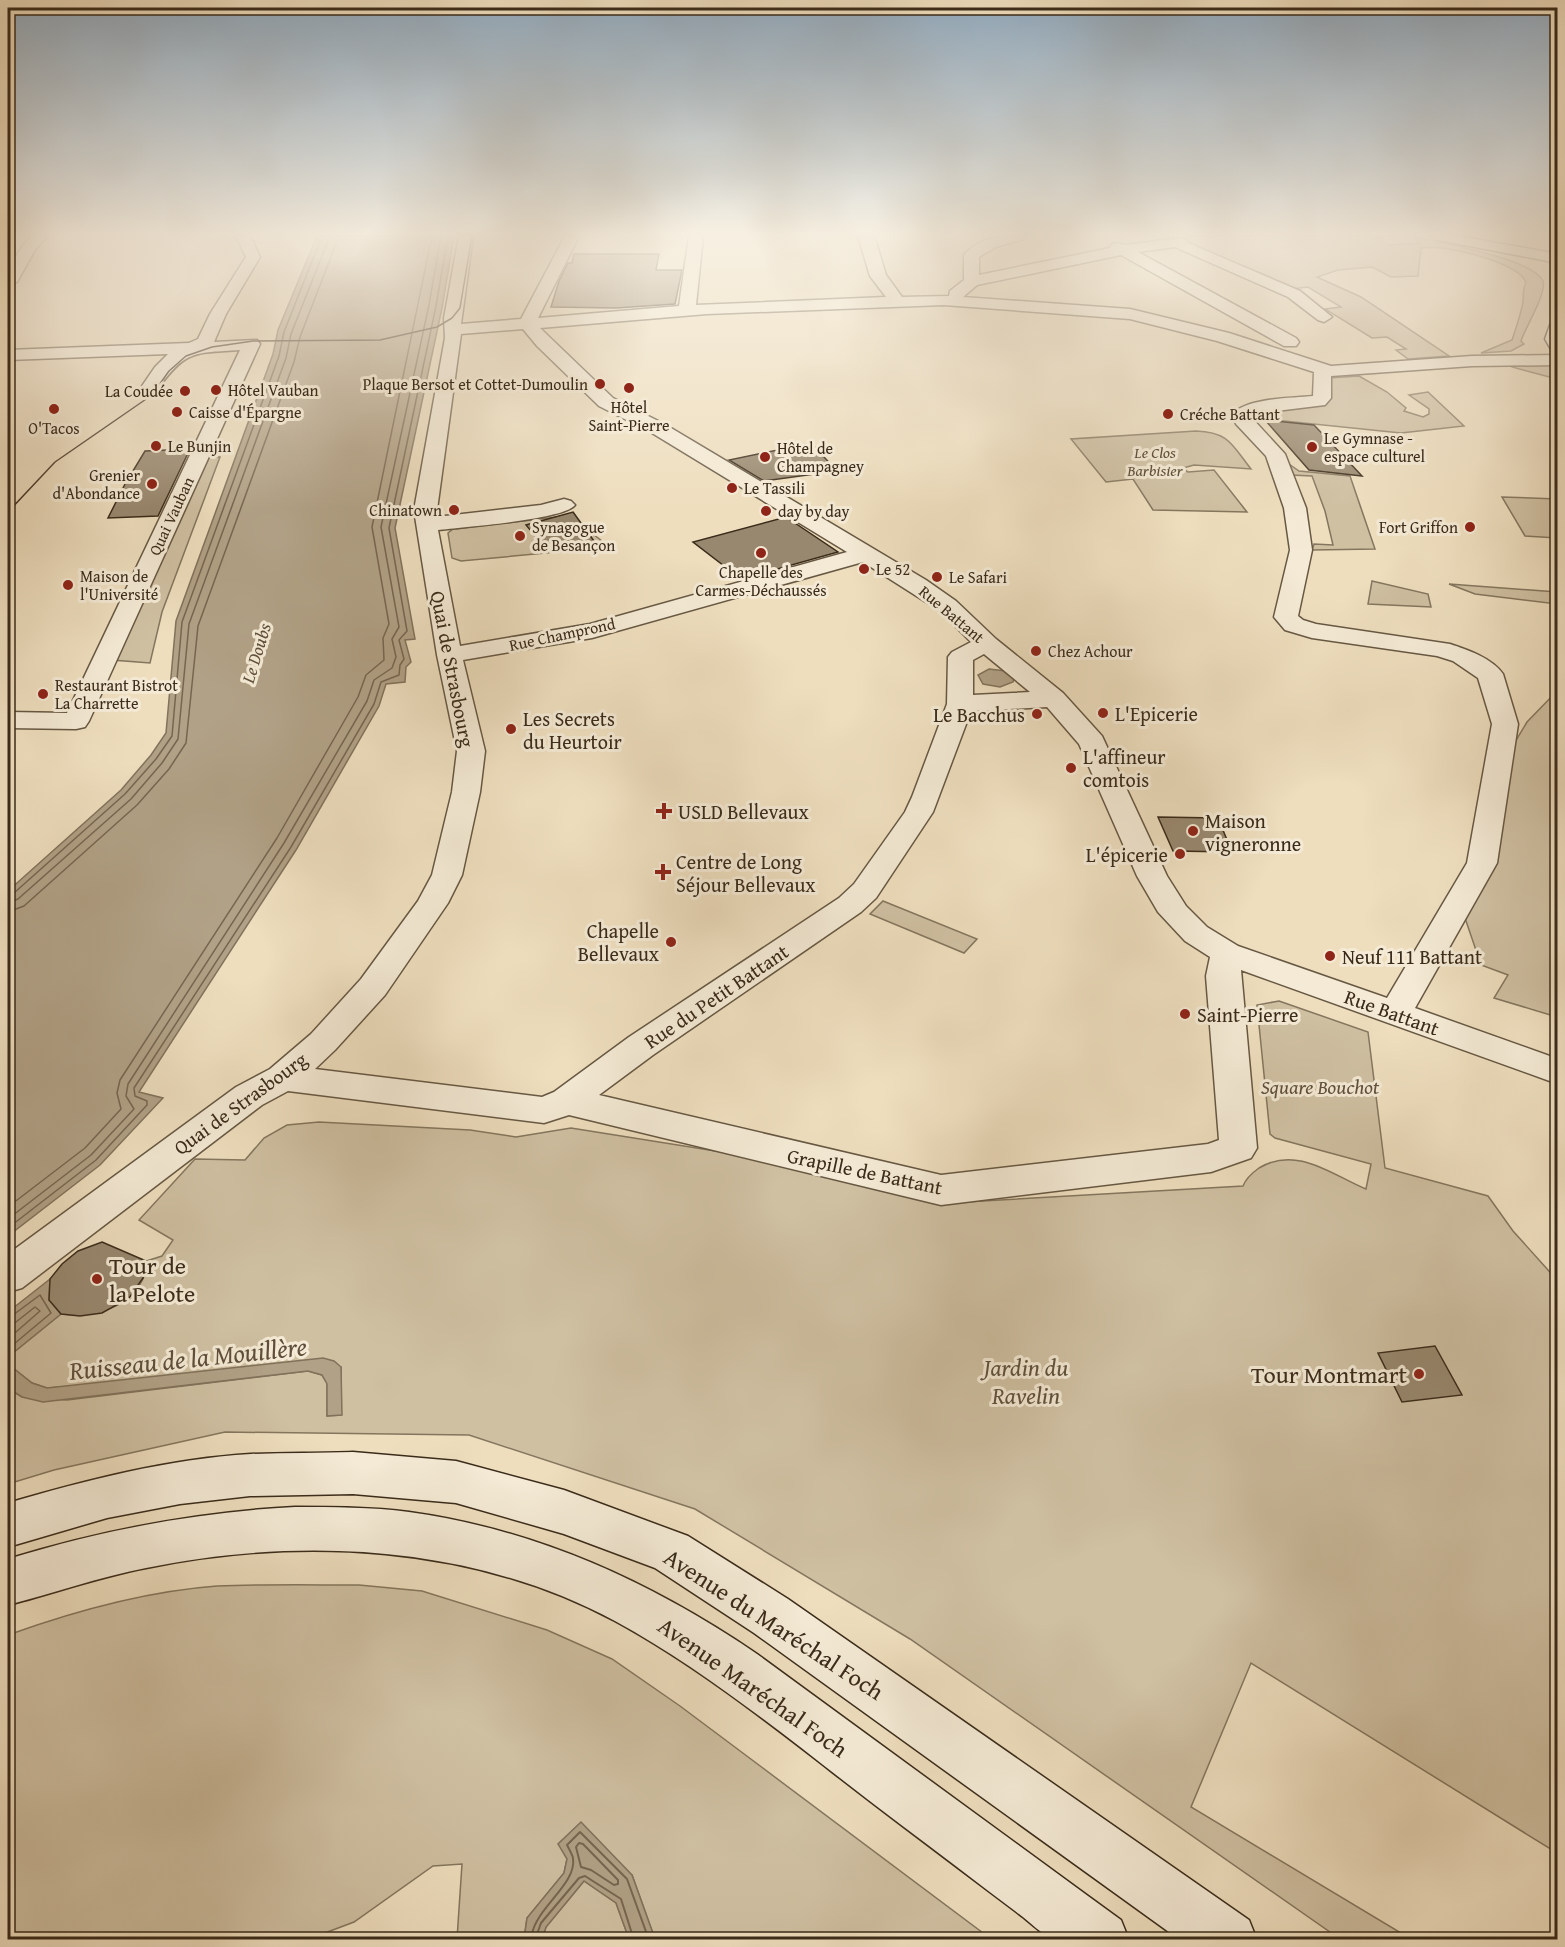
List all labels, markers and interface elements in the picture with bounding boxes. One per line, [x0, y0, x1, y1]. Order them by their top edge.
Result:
place label: Plaque Bersot et Cottet-Dumoulin [363, 372, 588, 396]
marker: Plaque Bersot et Cottet-Dumoulin [593, 377, 607, 391]
place label: Hôtel Vauban [228, 378, 319, 402]
place label: La Coudée [105, 379, 173, 403]
marker: Hôtel Saint-Pierre [622, 381, 636, 395]
marker: Hôtel Vauban [209, 383, 223, 397]
marker: La Coudée [178, 384, 192, 398]
place label: Hôtel Saint-Pierre [588, 395, 670, 437]
place label: Caisse d'Épargne [189, 400, 301, 424]
marker: O'Tacos [47, 402, 61, 416]
place label: Créche Battant [1180, 402, 1280, 426]
marker: Caisse d'Épargne [170, 405, 184, 419]
marker: Créche Battant [1161, 407, 1175, 421]
place label: O'Tacos [28, 416, 80, 440]
place label: Le Gymnase - espace culturel [1324, 426, 1426, 468]
place label: Le Bunjin [168, 434, 231, 458]
place label: Hôtel de Champagney [777, 436, 864, 478]
marker: Le Bunjin [149, 439, 163, 453]
park label: Le Clos Barbisier [1126, 440, 1184, 482]
marker: Le Gymnase - espace culturel [1305, 440, 1319, 454]
marker: Hôtel de Champagney [758, 450, 772, 464]
place label: Grenier d'Abondance [53, 463, 140, 505]
street label: Quai Vauban [142, 473, 200, 559]
place label: Le Tassili [744, 476, 805, 500]
marker: Grenier d'Abondance [145, 477, 159, 491]
marker: Le Tassili [725, 481, 739, 495]
place label: Chinatown [369, 498, 442, 522]
place label: day by day [778, 499, 849, 523]
marker: Chinatown [447, 503, 461, 517]
marker: day by day [759, 504, 773, 518]
place label: Synagogue de Besançon [532, 515, 615, 557]
place label: Fort Griffon [1379, 515, 1458, 539]
marker: Fort Griffon [1463, 520, 1477, 534]
marker: Synagogue de Besançon [513, 529, 527, 543]
marker: Chapelle des Carmes-Déchaussés [754, 546, 768, 560]
place label: Le 52 [876, 557, 910, 581]
place label: Chapelle des Carmes-Déchaussés [695, 560, 827, 602]
marker: Le 52 [857, 562, 871, 576]
place label: Maison de l'Université [80, 564, 158, 606]
place label: Le Safari [949, 565, 1007, 589]
marker: Le Safari [930, 570, 944, 584]
marker: Maison de l'Université [61, 578, 75, 592]
street label: Rue Battant [914, 579, 990, 649]
street label: Quai de Strasbourg [424, 588, 482, 750]
street label: Rue Champrond [507, 611, 618, 657]
water label: Le Doubs [234, 619, 278, 687]
place label: Chez Achour [1048, 639, 1133, 663]
marker: Chez Achour [1029, 644, 1043, 658]
place label: Restaurant Bistrot La Charrette [55, 673, 178, 715]
marker: Restaurant Bistrot La Charrette [36, 687, 50, 701]
place label: L'Epicerie [1115, 699, 1198, 728]
place label: Le Bacchus [933, 700, 1025, 729]
place label: Les Secrets du Heurtoir [523, 704, 622, 756]
marker: L'Epicerie [1096, 706, 1110, 720]
marker: Le Bacchus [1030, 707, 1044, 721]
marker: Les Secrets du Heurtoir [504, 722, 518, 736]
place label: L'affineur comtois [1083, 742, 1165, 794]
marker: L'affineur comtois [1064, 761, 1078, 775]
place label: USLD Bellevaux [678, 797, 809, 826]
marker: USLD Bellevaux [655, 802, 673, 820]
place label: Maison vigneronne [1205, 806, 1301, 858]
marker: Maison vigneronne [1186, 824, 1200, 838]
place label: L'épicerie [1086, 840, 1168, 869]
place label: Centre de Long Séjour Bellevaux [676, 847, 816, 899]
marker: L'épicerie [1173, 847, 1187, 861]
marker: Centre de Long Séjour Bellevaux [654, 863, 672, 881]
place label: Chapelle Bellevaux [578, 916, 660, 968]
marker: Chapelle Bellevaux [664, 935, 678, 949]
street label: Rue du Petit Battant [638, 937, 794, 1055]
place label: Neuf 111 Battant [1342, 942, 1482, 971]
marker: Neuf 111 Battant [1323, 949, 1337, 963]
street label: Rue Battant [1341, 981, 1443, 1043]
place label: Saint-Pierre [1197, 1000, 1298, 1029]
marker: Saint-Pierre [1178, 1007, 1192, 1021]
street label: Quai de Strasbourg [167, 1045, 313, 1161]
park label: Square Bouchot [1261, 1072, 1380, 1101]
street label: Grapille de Battant [785, 1140, 945, 1202]
place label: Tour de la Pelote [109, 1248, 195, 1311]
marker: Tour de la Pelote [90, 1272, 104, 1286]
water label: Ruisseau de la Mouillère [66, 1326, 309, 1390]
park label: Jardin du Ravelin [979, 1350, 1069, 1413]
place label: Tour Montmart [1251, 1357, 1408, 1392]
marker: Tour Montmart [1412, 1367, 1426, 1381]
street label: Avenue du Maréchal Foch [657, 1540, 891, 1709]
street label: Avenue Maréchal Foch [651, 1608, 856, 1766]

